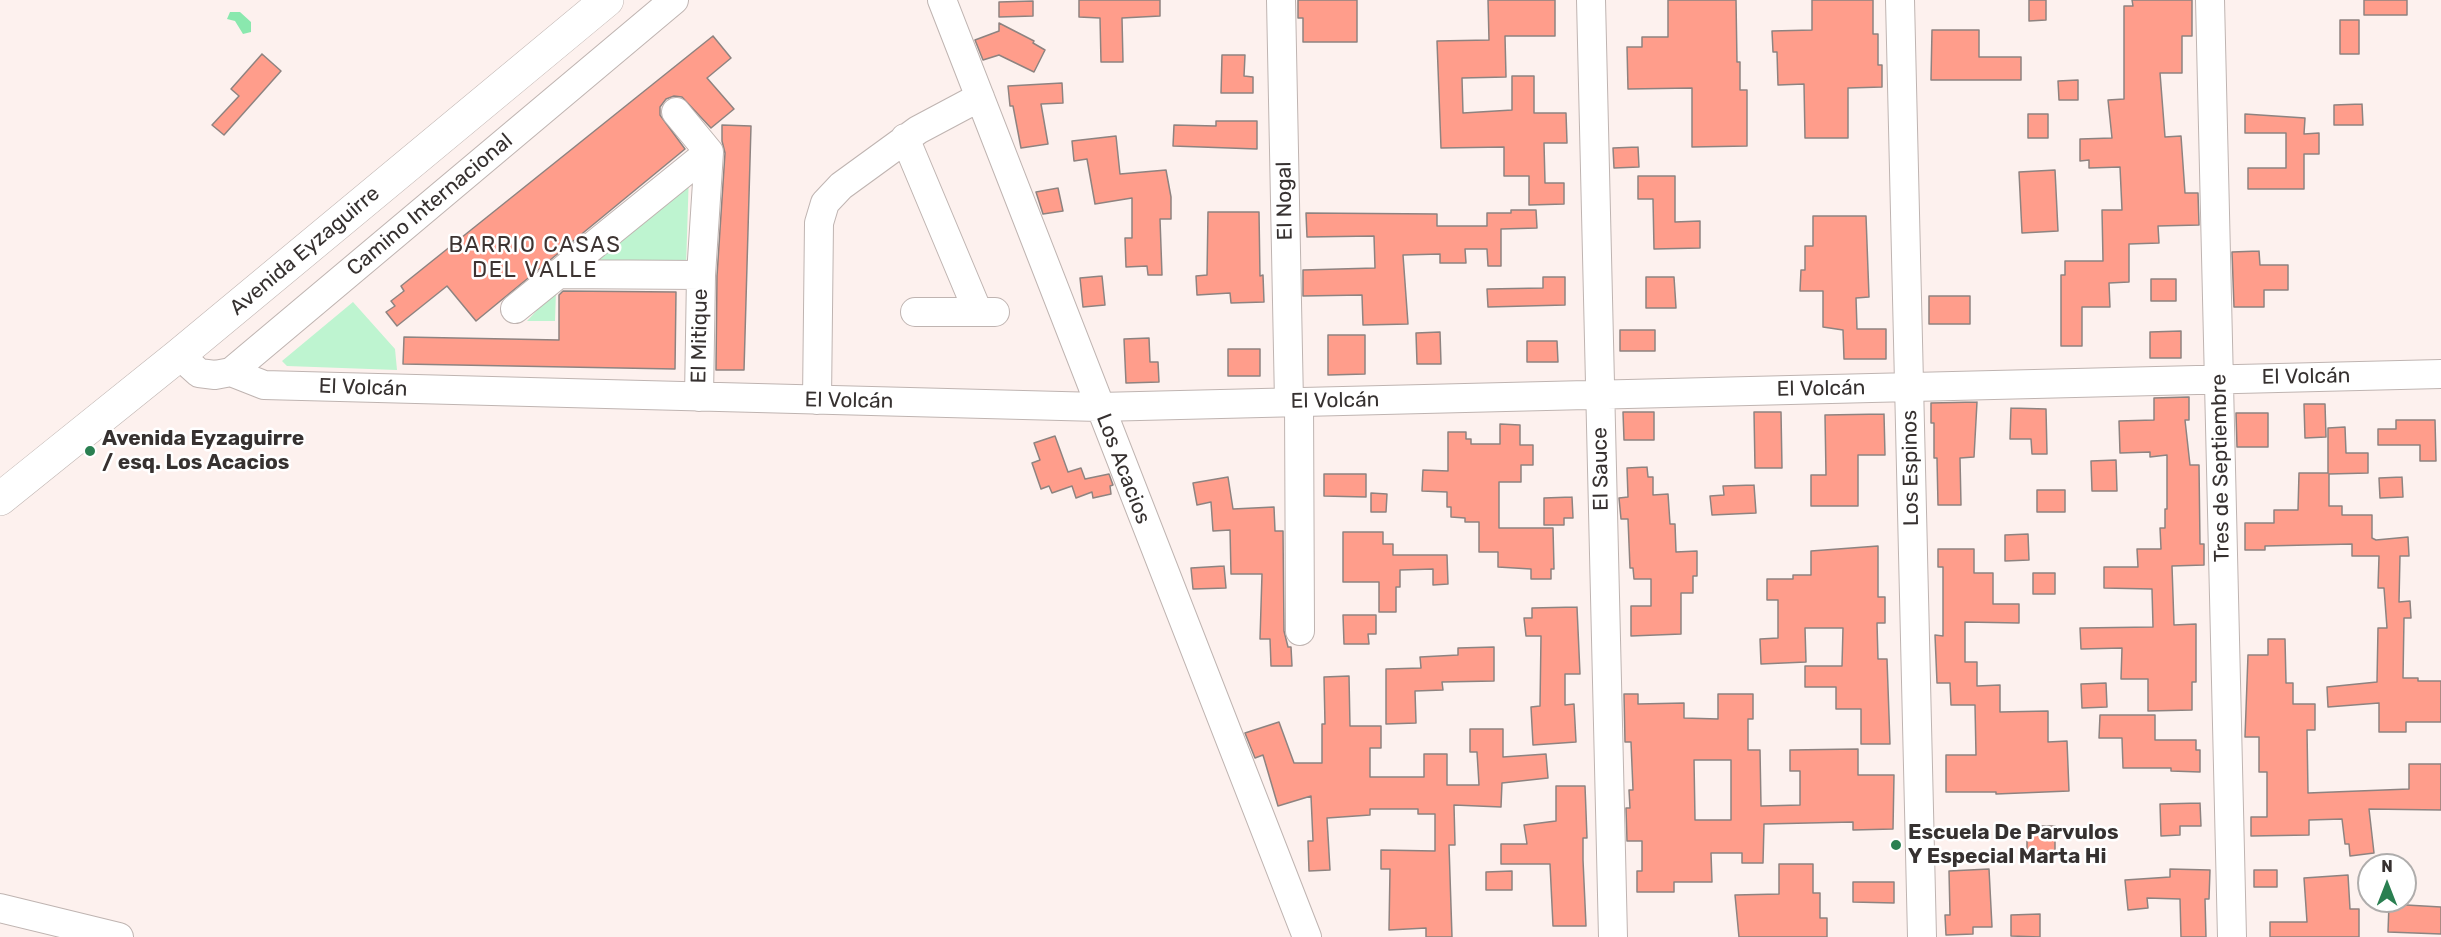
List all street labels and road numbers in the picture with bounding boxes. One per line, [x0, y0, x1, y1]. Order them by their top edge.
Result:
street label: Camino Internacional [342, 129, 518, 281]
street label: El Nogal [1272, 161, 1298, 241]
street label: Avenida Eyzaguirre [225, 181, 385, 321]
street label: El Mitique [687, 288, 713, 384]
street label: El Volcán [2261, 364, 2351, 390]
street label: El Volcán [318, 374, 408, 402]
street label: Tres de Septiembre [2207, 374, 2235, 562]
street label: El Volcán [1776, 376, 1866, 402]
street label: El Volcán [804, 388, 894, 414]
street label: El Volcán [1290, 388, 1380, 414]
street label: Los Acacios [1090, 410, 1156, 528]
street label: Los Espinos [1897, 410, 1925, 526]
street label: El Sauce [1588, 427, 1614, 511]

